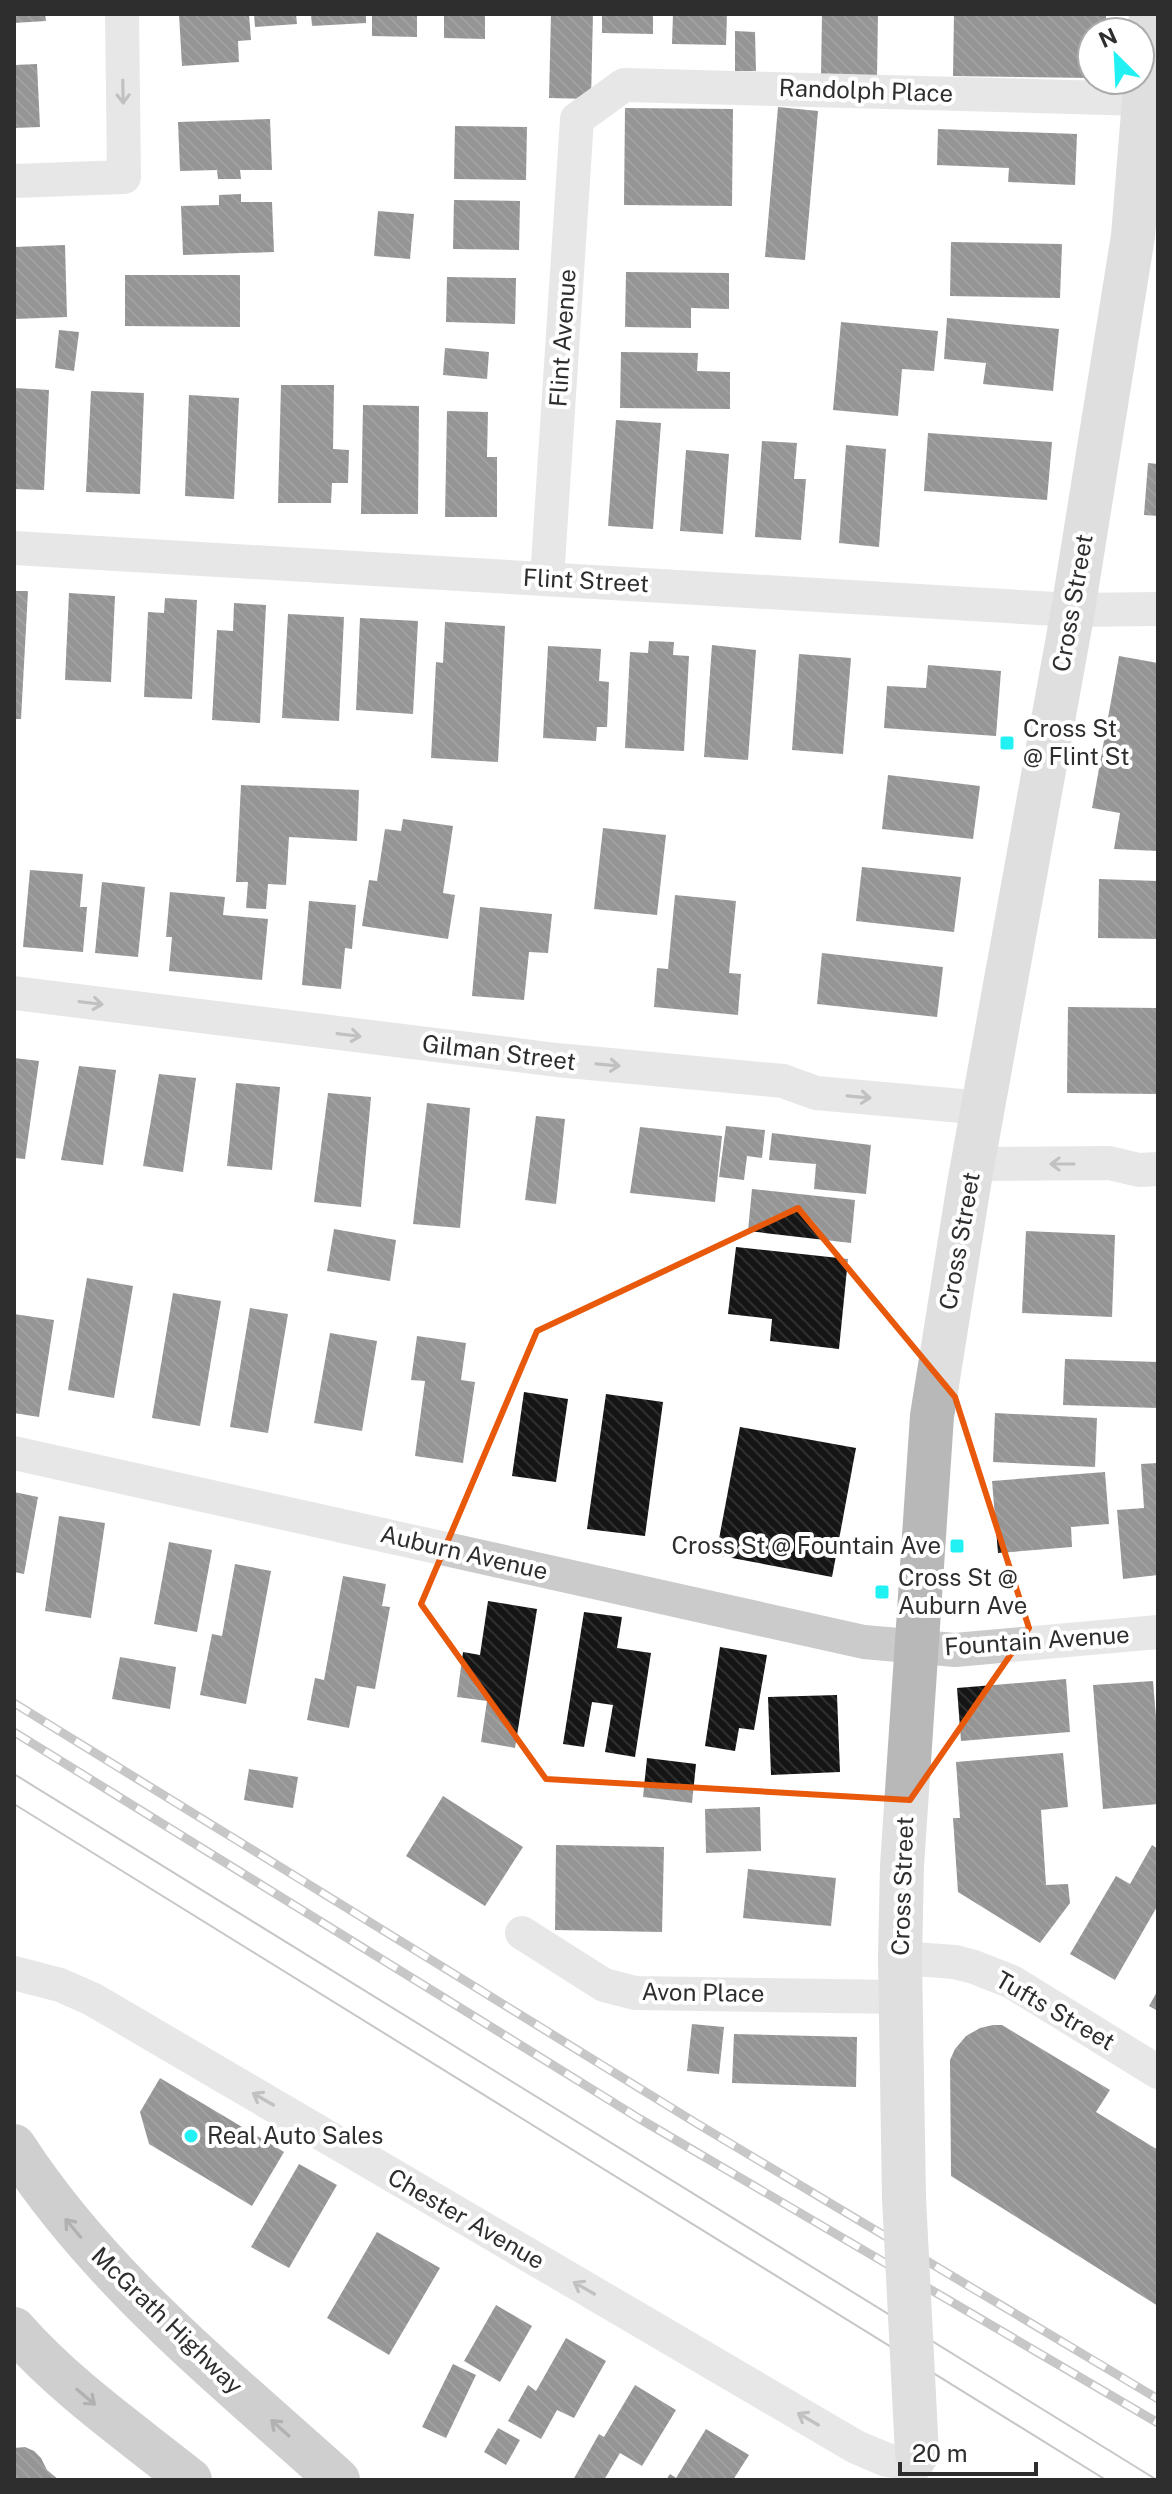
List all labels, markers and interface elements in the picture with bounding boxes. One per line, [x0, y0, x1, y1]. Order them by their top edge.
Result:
north arrow [1076, 16, 1156, 96]
text: N [1095, 22, 1121, 53]
street label: Randolph Place [778, 73, 954, 107]
one-way arrow [115, 78, 131, 105]
street label: Flint Avenue [543, 268, 581, 408]
street label: Cross Street [1046, 532, 1098, 674]
street label: Flint Street [522, 563, 650, 597]
place label: Cross St @ Flint St [1023, 714, 1130, 770]
marker: Cross St @ Flint St [998, 734, 1016, 752]
one-way arrow [78, 996, 104, 1011]
one-way arrow [336, 1028, 362, 1043]
street label: Gilman Street [421, 1029, 578, 1075]
one-way arrow [594, 1058, 621, 1073]
one-way arrow [845, 1089, 872, 1104]
one-way arrow [1049, 1156, 1076, 1172]
street label: Cross Street [933, 1170, 985, 1312]
street label: Auburn Avenue [378, 1519, 551, 1585]
place label: Cross St @ Fountain Ave [672, 1531, 941, 1559]
marker: Cross St @ Fountain Ave [948, 1537, 966, 1555]
place label: Cross St @ Auburn Ave [898, 1563, 1027, 1619]
marker: Cross St @ Auburn Ave [873, 1583, 891, 1601]
street label: Fountain Avenue [943, 1620, 1130, 1660]
street label: Cross Street [886, 1816, 918, 1956]
street label: Tufts Street [991, 1965, 1120, 2055]
street label: Avon Place [641, 1977, 765, 2007]
one-way arrow [252, 2091, 275, 2107]
place label: Real Auto Sales [207, 2121, 383, 2149]
marker: Real Auto Sales [182, 2127, 200, 2145]
street label: Chester Avenue [383, 2162, 550, 2274]
one-way arrow [64, 2218, 82, 2239]
street label: McGrath Highway [86, 2241, 249, 2400]
one-way arrow [573, 2280, 596, 2296]
one-way arrow [75, 2388, 96, 2405]
one-way arrow [797, 2411, 820, 2427]
one-way arrow [270, 2418, 290, 2437]
scale bar [900, 2426, 1036, 2476]
text: 20 m [912, 2439, 968, 2467]

